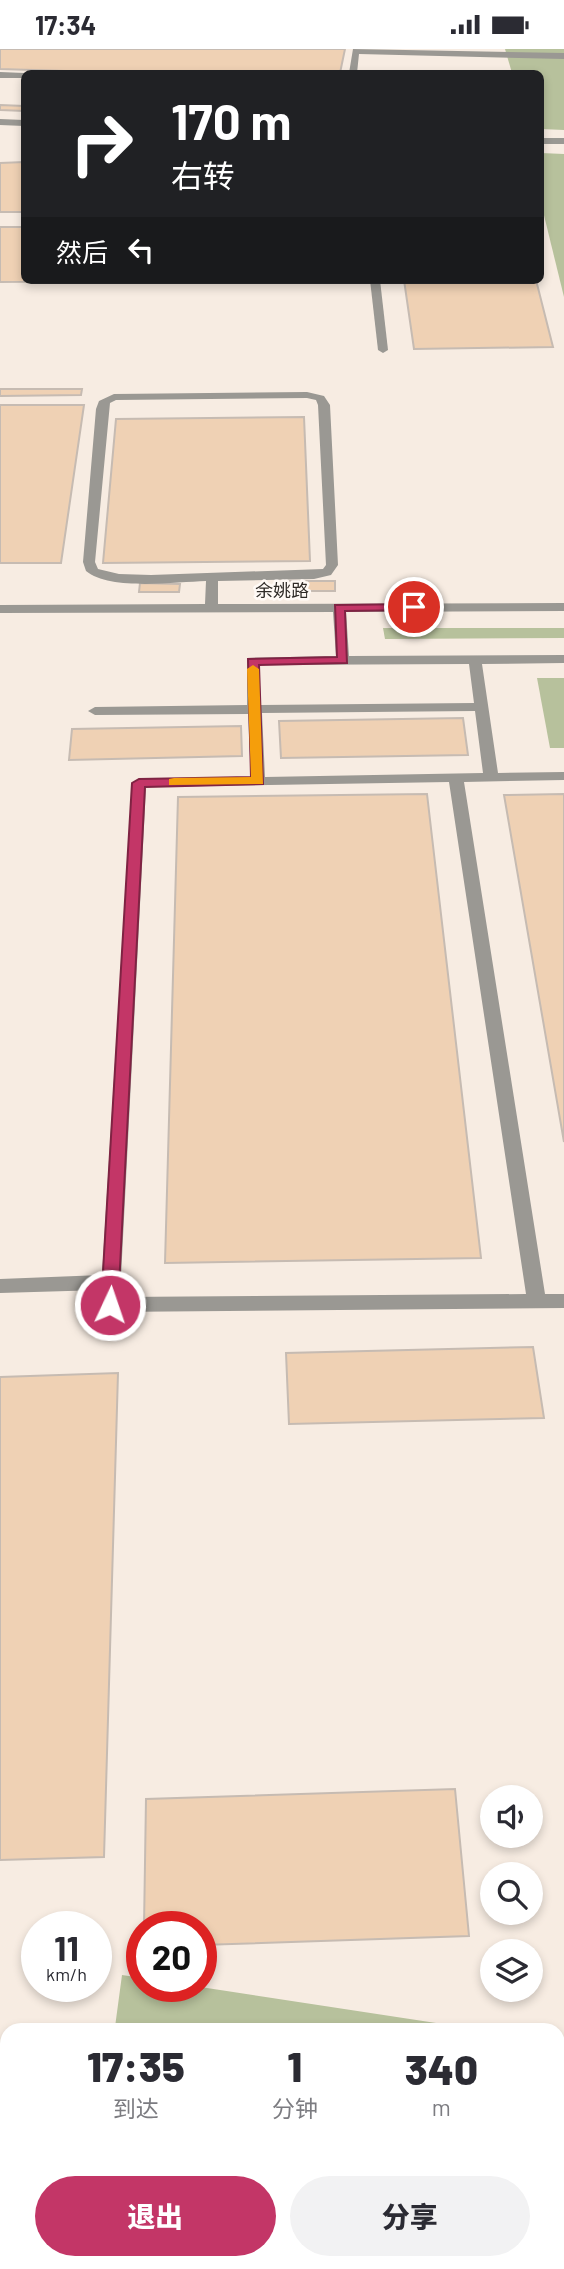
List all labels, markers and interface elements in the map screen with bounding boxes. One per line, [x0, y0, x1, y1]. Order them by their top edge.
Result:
text: 17:34 [35, 9, 96, 40]
text: 170 m [171, 91, 291, 150]
icon: right [56, 98, 147, 189]
text: 右转 [171, 156, 235, 194]
icon: left [122, 231, 160, 269]
text: 然后 [56, 236, 108, 267]
pin [384, 577, 444, 637]
street label: 余姚路 [255, 579, 309, 601]
icon: arrive [395, 588, 433, 626]
position arrow [73, 1268, 147, 1342]
map controls [480, 1785, 543, 2002]
button: sound [480, 1785, 543, 1848]
button: search [480, 1862, 543, 1925]
speed limit sign: 20 [126, 1911, 217, 2002]
text: 11 [54, 1926, 79, 1968]
button: layers [480, 1939, 543, 2002]
text: km/h [46, 1963, 87, 1985]
text: 17:35 [87, 2040, 185, 2090]
text: 1 [287, 2040, 302, 2090]
text: 340 [405, 2043, 478, 2093]
text: m [432, 2093, 451, 2121]
text: 到达 [113, 2094, 159, 2122]
text: 分钟 [272, 2094, 318, 2122]
button: 退出 [35, 2176, 276, 2256]
button: 分享 [290, 2176, 530, 2256]

